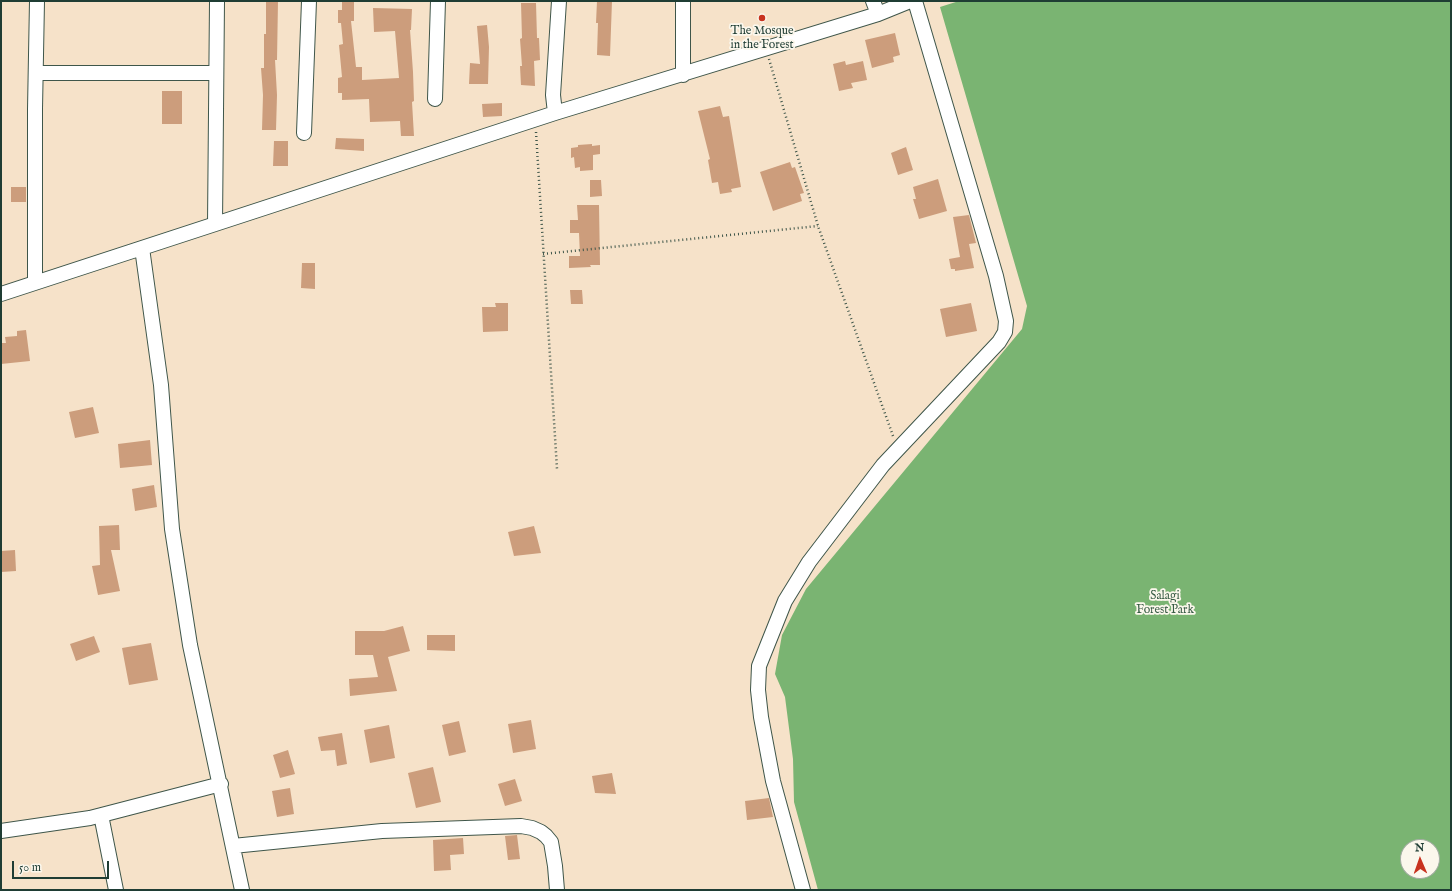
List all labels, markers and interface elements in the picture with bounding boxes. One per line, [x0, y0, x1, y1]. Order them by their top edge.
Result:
marker: The Mosque in the Forest [757, 13, 767, 23]
place label: The Mosque in the Forest [730, 25, 794, 53]
park label: Salagi Forest Park [1136, 590, 1194, 618]
north arrow [1400, 839, 1440, 879]
text: N [1415, 841, 1425, 855]
scale bar [14, 853, 111, 879]
text: 50 m [19, 860, 41, 875]

